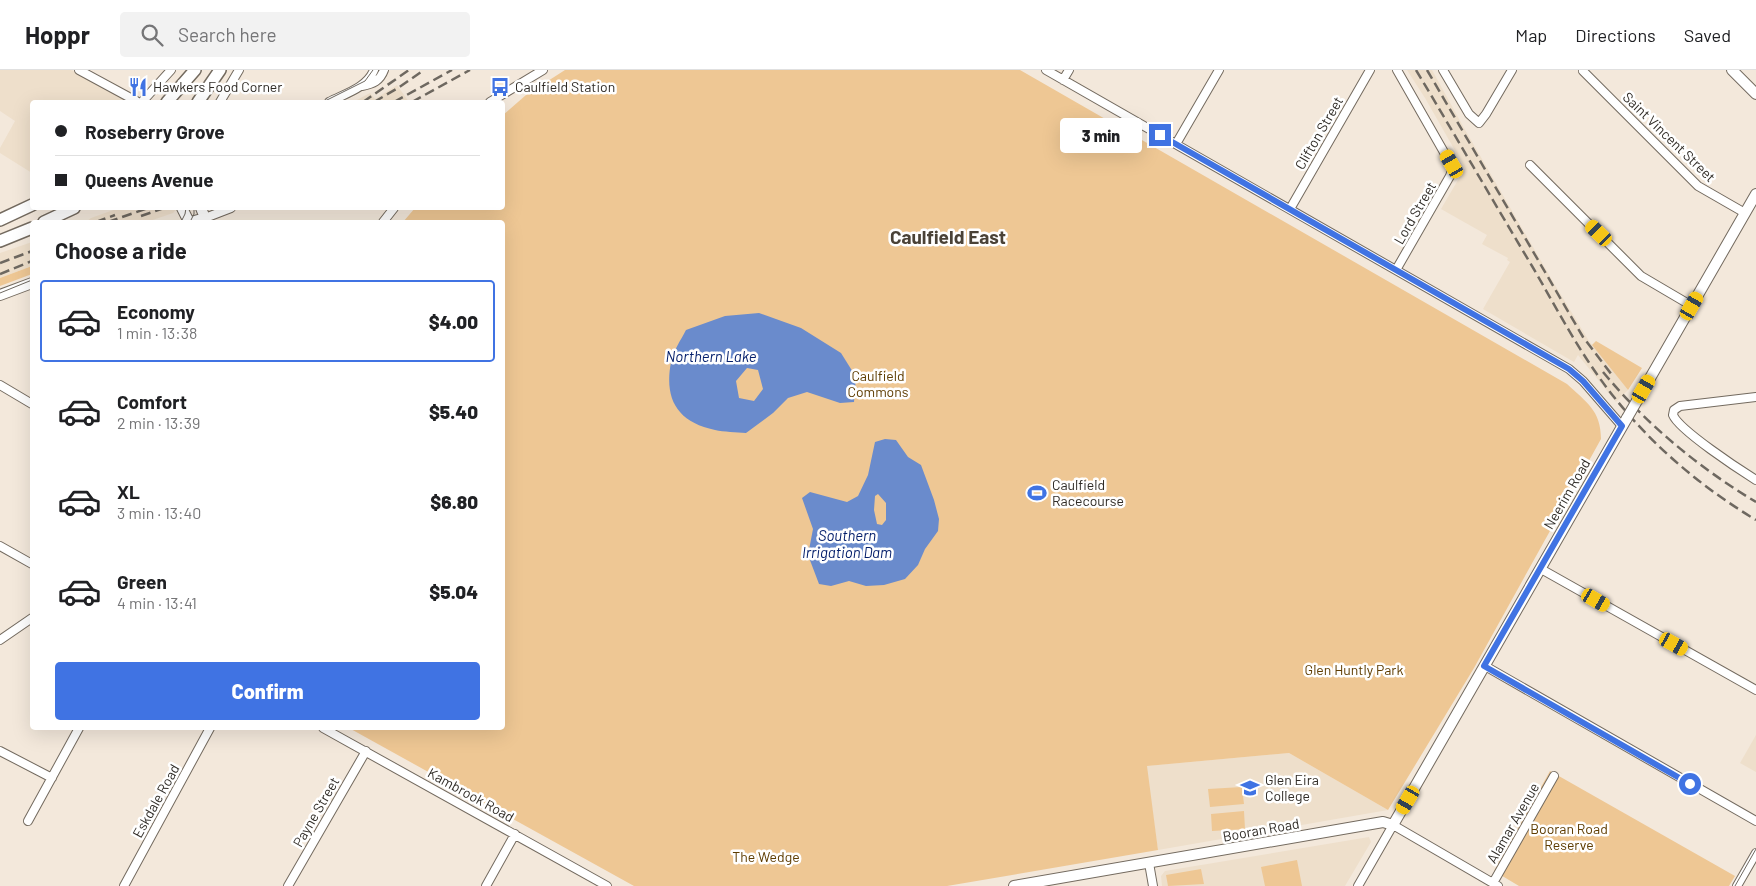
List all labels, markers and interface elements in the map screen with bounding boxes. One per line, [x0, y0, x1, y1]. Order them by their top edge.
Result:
search box [120, 12, 470, 57]
text: Hoppr [25, 20, 90, 49]
icon: search [138, 21, 166, 49]
text: Search here [178, 23, 277, 46]
text: Map [1515, 24, 1547, 46]
text: Directions [1575, 24, 1656, 46]
text: Saved [1684, 24, 1731, 46]
restaurant icon: Hawkers Food Corner [127, 76, 149, 98]
bus stop icon: Caulfield Station [489, 76, 511, 98]
place label: Hawkers Food Corner [153, 78, 282, 95]
place label: Caulfield Station [515, 78, 615, 95]
street label: Saint Vincent Street [1620, 88, 1719, 185]
street label: Clifton Street [1291, 93, 1346, 172]
callout: 3 min [1060, 118, 1142, 152]
text: Roseberry Grove [85, 120, 225, 143]
route end [1149, 124, 1171, 146]
text: 3 min [1082, 126, 1120, 145]
car [1438, 147, 1465, 181]
text: Queens Avenue [85, 168, 214, 191]
street label: Lord Street [1390, 179, 1439, 247]
car [1583, 217, 1615, 249]
district label: Caulfield East [890, 225, 1006, 248]
text: Choose a ride [55, 237, 187, 263]
car [1678, 289, 1705, 323]
icon: car [57, 299, 102, 344]
text: Economy [117, 300, 195, 323]
text: $4.00 [429, 310, 478, 333]
text: 1 min · 13:38 [117, 323, 197, 342]
water label: Northern Lake [665, 347, 757, 365]
park label: Caulfield Commons [847, 367, 909, 400]
car [1630, 372, 1657, 406]
icon: car [57, 389, 102, 434]
text: Comfort [117, 390, 187, 413]
text: $5.40 [429, 400, 478, 423]
text: 2 min · 13:39 [117, 413, 200, 432]
street label: Neerim Road [1540, 456, 1594, 532]
place label: Caulfield Racecourse [1052, 476, 1124, 509]
icon: car [57, 479, 102, 524]
text: XL [117, 480, 140, 503]
sports icon: Caulfield Racecourse [1026, 482, 1048, 504]
text: $6.80 [430, 490, 478, 513]
text: 3 min · 13:40 [117, 503, 201, 522]
water label: Southern Irrigation Dam [802, 526, 892, 561]
icon: car [57, 569, 102, 614]
text: Green [117, 570, 167, 593]
text: $5.04 [429, 580, 478, 603]
car [1579, 586, 1612, 614]
text: 4 min · 13:41 [117, 593, 197, 612]
car [1657, 630, 1690, 658]
park label: Glen Huntly Park [1305, 661, 1403, 678]
button: Confirm [55, 662, 480, 720]
street label: Eskdale Road [128, 761, 183, 840]
street label: Kambrook Road [425, 764, 517, 825]
place label: Glen Eira College [1265, 771, 1319, 804]
route start [1679, 773, 1701, 795]
street label: Payne Street [289, 774, 342, 850]
school or university icon: Glen Eira College [1239, 777, 1261, 799]
street label: Alamar Avenue [1483, 780, 1542, 866]
car [1394, 783, 1421, 817]
street label: Booran Road [1221, 814, 1301, 845]
park label: Booran Road Reserve [1530, 820, 1608, 853]
park label: The Wedge [732, 848, 800, 865]

